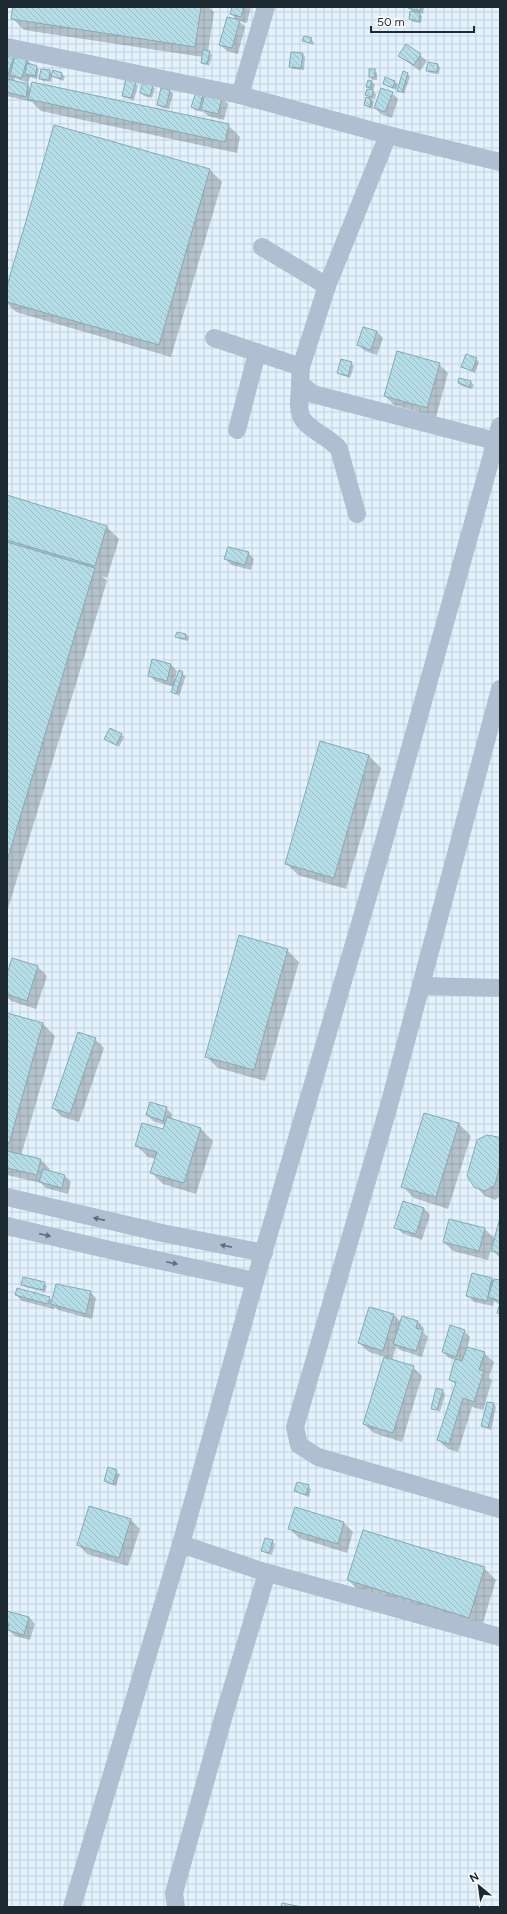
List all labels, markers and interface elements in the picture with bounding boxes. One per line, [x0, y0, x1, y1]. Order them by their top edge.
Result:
scale bar [371, 8, 474, 34]
text: 50 m [377, 15, 405, 29]
one-way arrow [92, 1215, 105, 1221]
one-way arrow [39, 1232, 51, 1238]
one-way arrow [220, 1243, 232, 1249]
one-way arrow [166, 1261, 178, 1267]
north arrow [459, 1866, 499, 1906]
text: N [468, 1870, 481, 1885]

